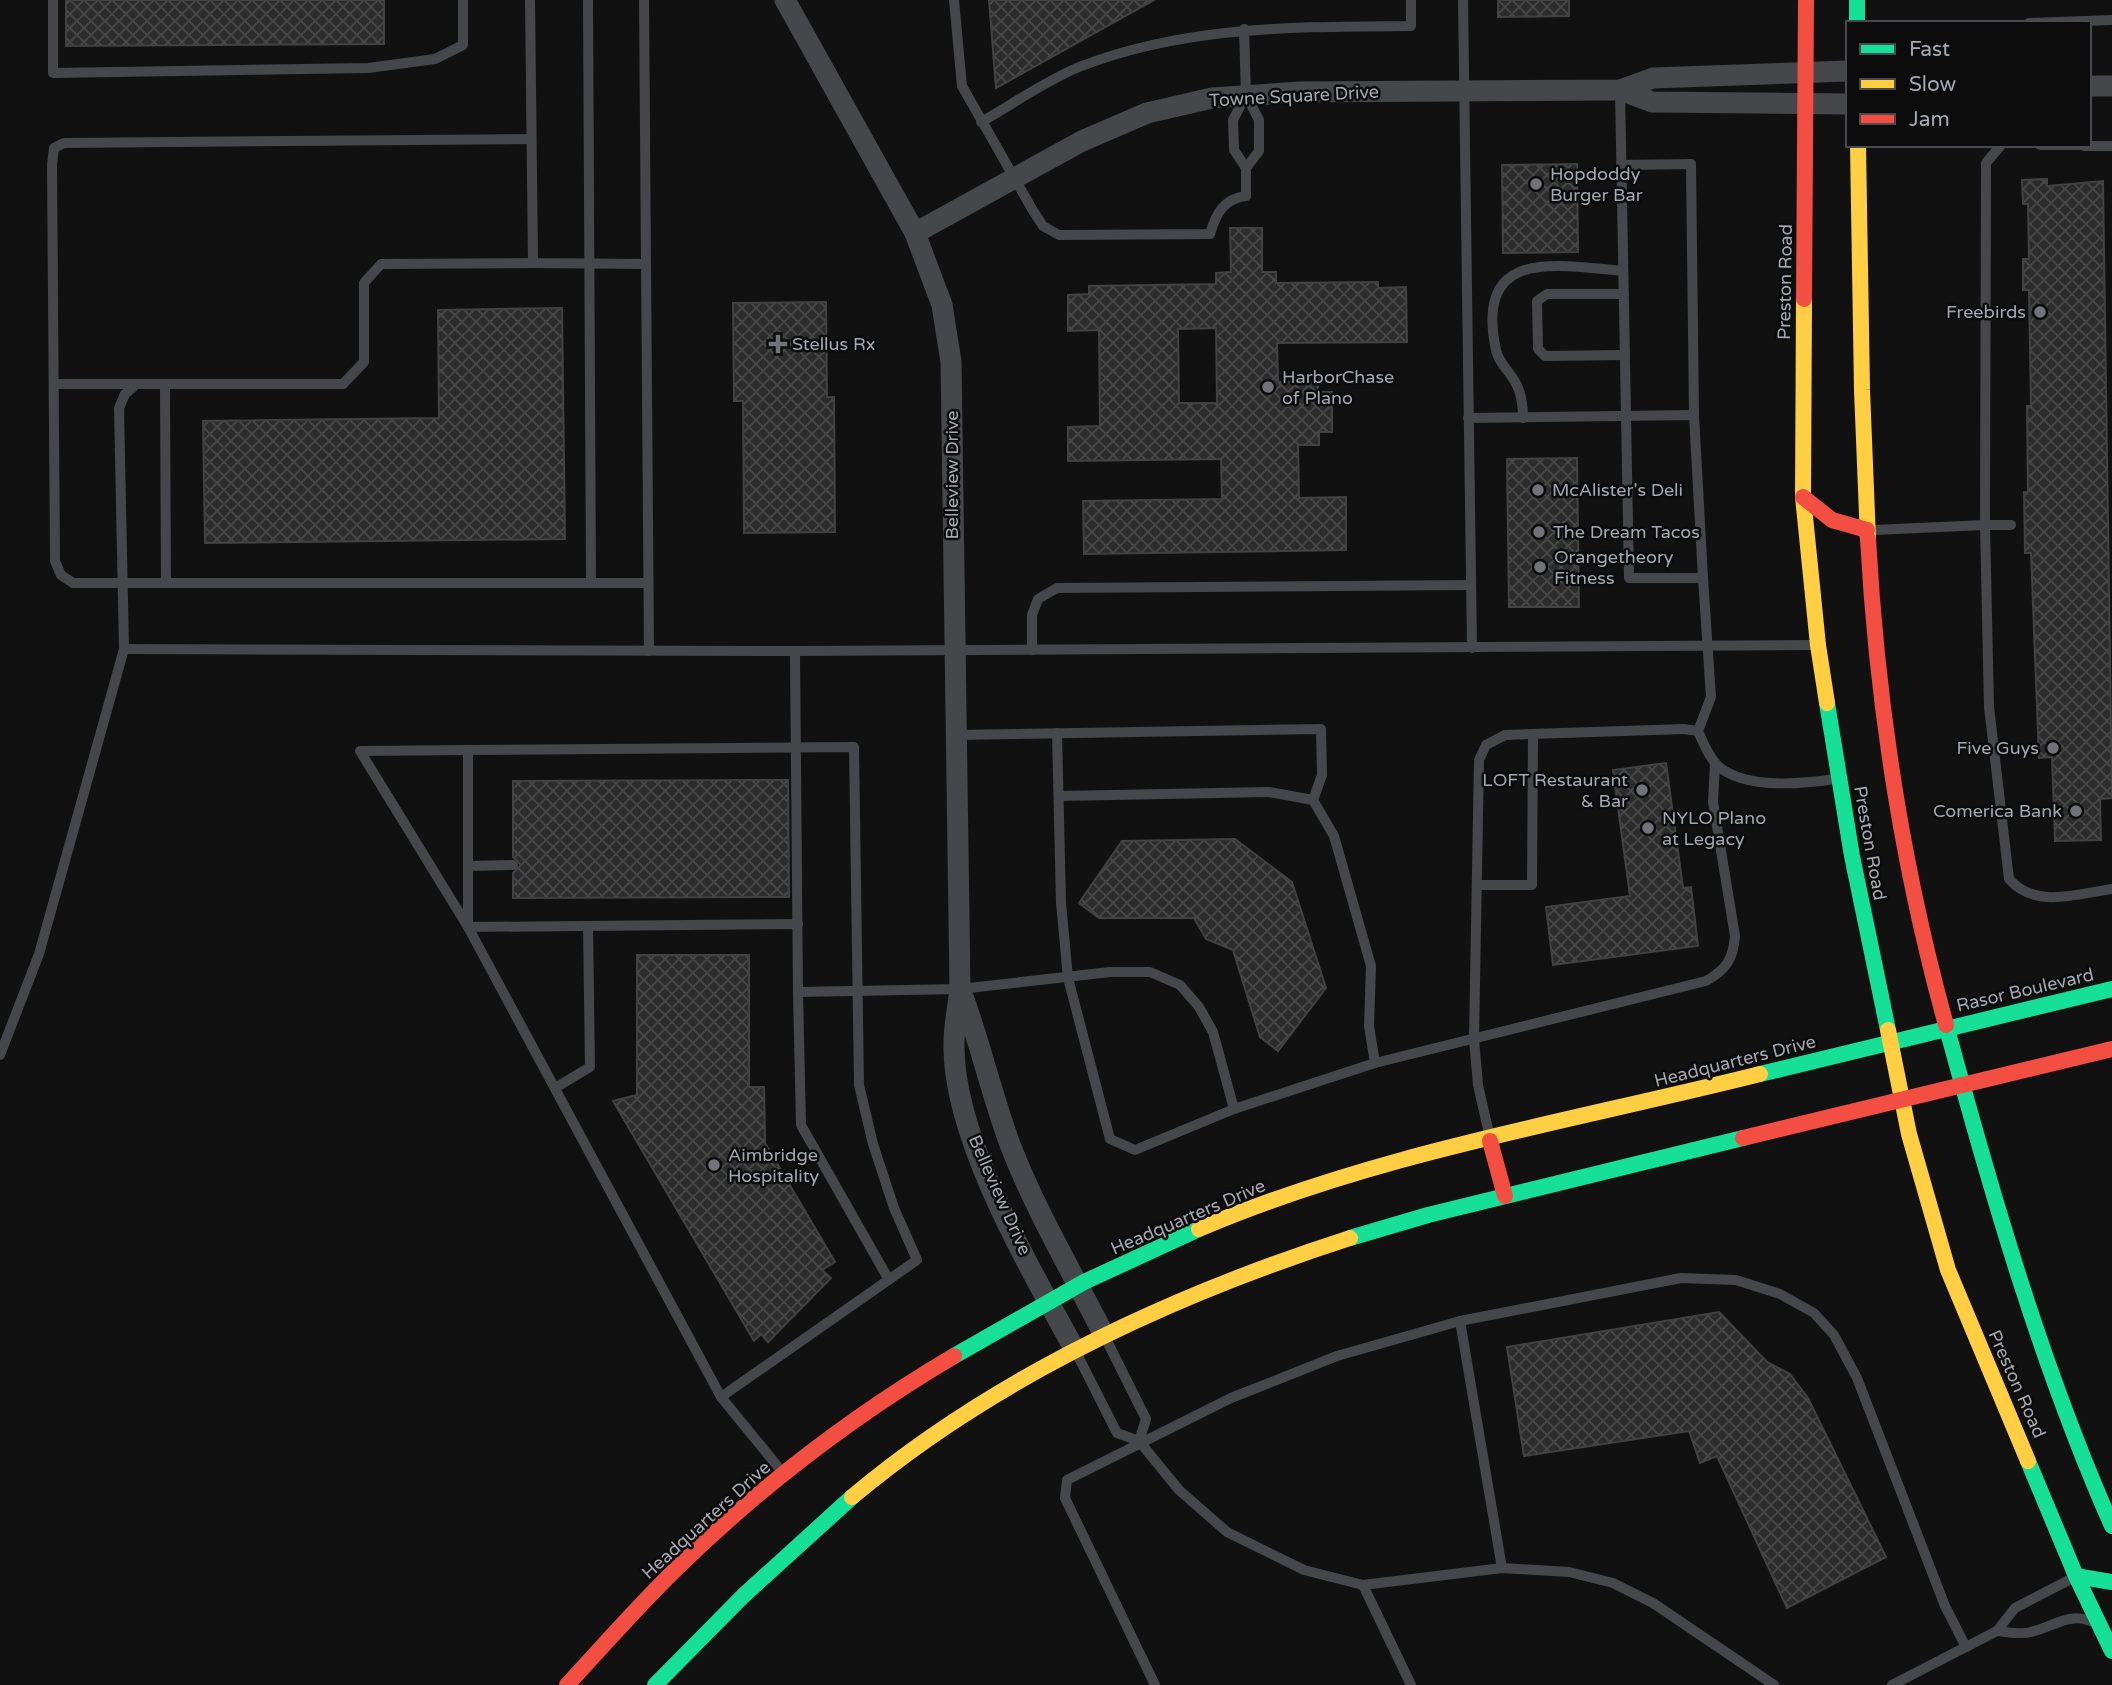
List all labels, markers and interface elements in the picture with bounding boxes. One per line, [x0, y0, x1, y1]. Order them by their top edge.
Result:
legend [1846, 21, 2091, 147]
text: Fast [1909, 37, 1950, 62]
text: Slow [1909, 72, 1957, 97]
street label: Towne Square Drive [1209, 81, 1379, 111]
text: Jam [1909, 107, 1950, 132]
place label: Hopdoddy Burger Bar [1550, 163, 1643, 206]
marker: Hopdoddy Burger Bar [1528, 176, 1544, 192]
street label: Preston Road [1773, 224, 1797, 340]
place label: Freebirds [1946, 301, 2026, 323]
marker: Freebirds [2032, 304, 2048, 320]
place label: Stellus Rx [792, 333, 875, 355]
marker: Stellus Rx [770, 336, 786, 352]
place label: HarborChase of Plano [1282, 366, 1394, 409]
marker: HarborChase of Plano [1260, 379, 1276, 395]
street label: Belleview Drive [941, 410, 963, 540]
place label: McAlister's Deli [1552, 479, 1683, 501]
marker: McAlister's Deli [1530, 482, 1546, 498]
place label: The Dream Tacos [1553, 521, 1700, 543]
marker: The Dream Tacos [1531, 524, 1547, 540]
place label: Orangetheory Fitness [1554, 546, 1674, 589]
marker: Orangetheory Fitness [1532, 559, 1548, 575]
place label: Five Guys [1957, 737, 2039, 759]
marker: Five Guys [2045, 740, 2061, 756]
place label: LOFT Restaurant & Bar [1482, 769, 1628, 812]
marker: LOFT Restaurant & Bar [1634, 782, 1650, 798]
street label: Preston Road [1849, 784, 1891, 902]
place label: Comerica Bank [1933, 800, 2062, 822]
marker: Comerica Bank [2068, 803, 2084, 819]
place label: NYLO Plano at Legacy [1662, 807, 1766, 850]
marker: NYLO Plano at Legacy [1640, 820, 1656, 836]
street label: Rasor Boulevard [1954, 963, 2096, 1017]
street label: Headquarters Drive [1652, 1030, 1818, 1092]
street label: Belleview Drive [964, 1132, 1036, 1258]
place label: Aimbridge Hospitality [728, 1144, 820, 1187]
marker: Aimbridge Hospitality [706, 1157, 722, 1173]
street label: Headquarters Drive [1107, 1174, 1269, 1260]
street label: Preston Road [1983, 1327, 2051, 1441]
street label: Headquarters Drive [637, 1456, 775, 1584]

